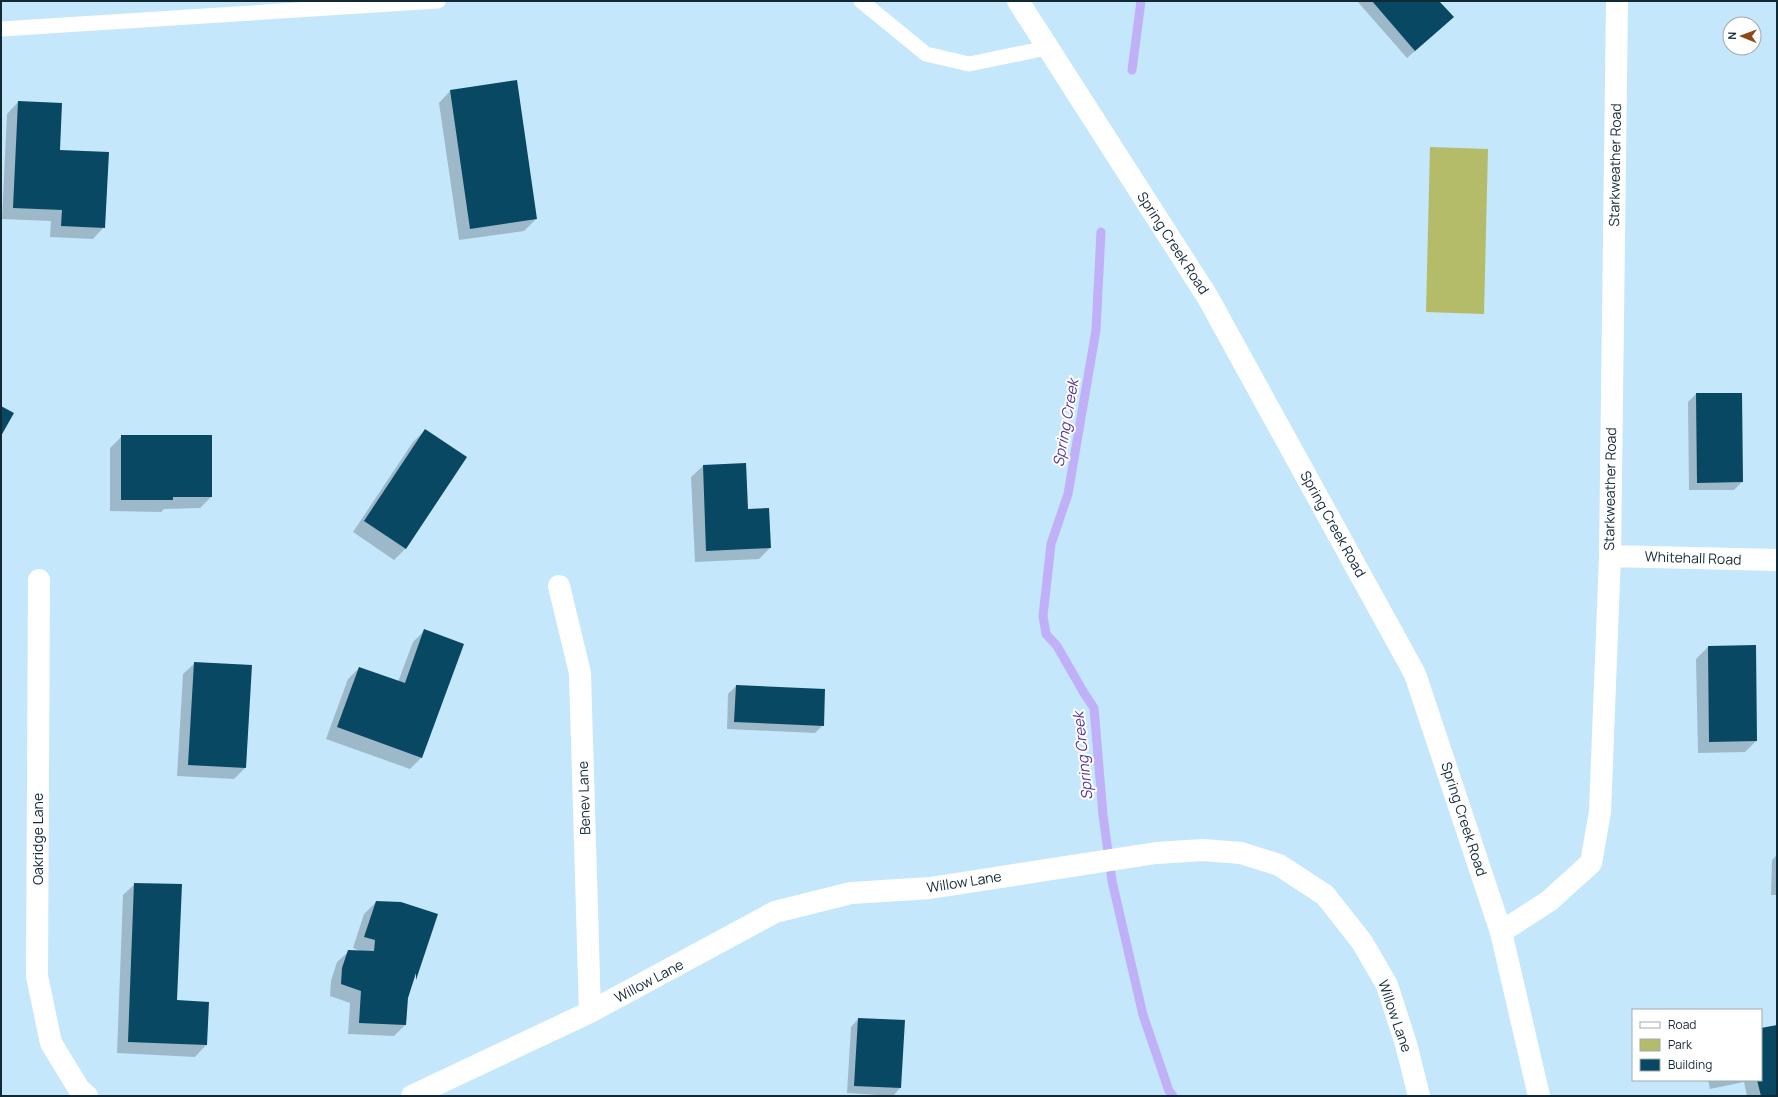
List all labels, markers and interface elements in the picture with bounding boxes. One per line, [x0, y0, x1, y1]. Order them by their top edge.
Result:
north arrow [1722, 16, 1762, 56]
text: N [1724, 32, 1739, 40]
street label: Starkweather Road [1604, 103, 1625, 227]
street label: Spring Creek Road [1133, 188, 1214, 298]
water label: Spring Creek [1047, 375, 1084, 468]
street label: Starkweather Road [1599, 427, 1620, 551]
street label: Spring Creek Road [1296, 467, 1371, 580]
street label: Whitehall Road [1644, 546, 1742, 569]
water label: Spring Creek [1067, 708, 1098, 801]
street label: Spring Creek Road [1437, 759, 1492, 878]
street label: Benev Lane [573, 761, 594, 835]
street label: Oakridge Lane [28, 793, 47, 885]
street label: Willow Lane [925, 866, 1003, 897]
street label: Willow Lane [611, 954, 687, 1007]
street label: Willow Lane [1374, 977, 1417, 1055]
legend [1632, 1009, 1762, 1081]
text: Road [1668, 1016, 1696, 1033]
text: Park [1668, 1036, 1693, 1053]
text: Building [1668, 1056, 1712, 1073]

